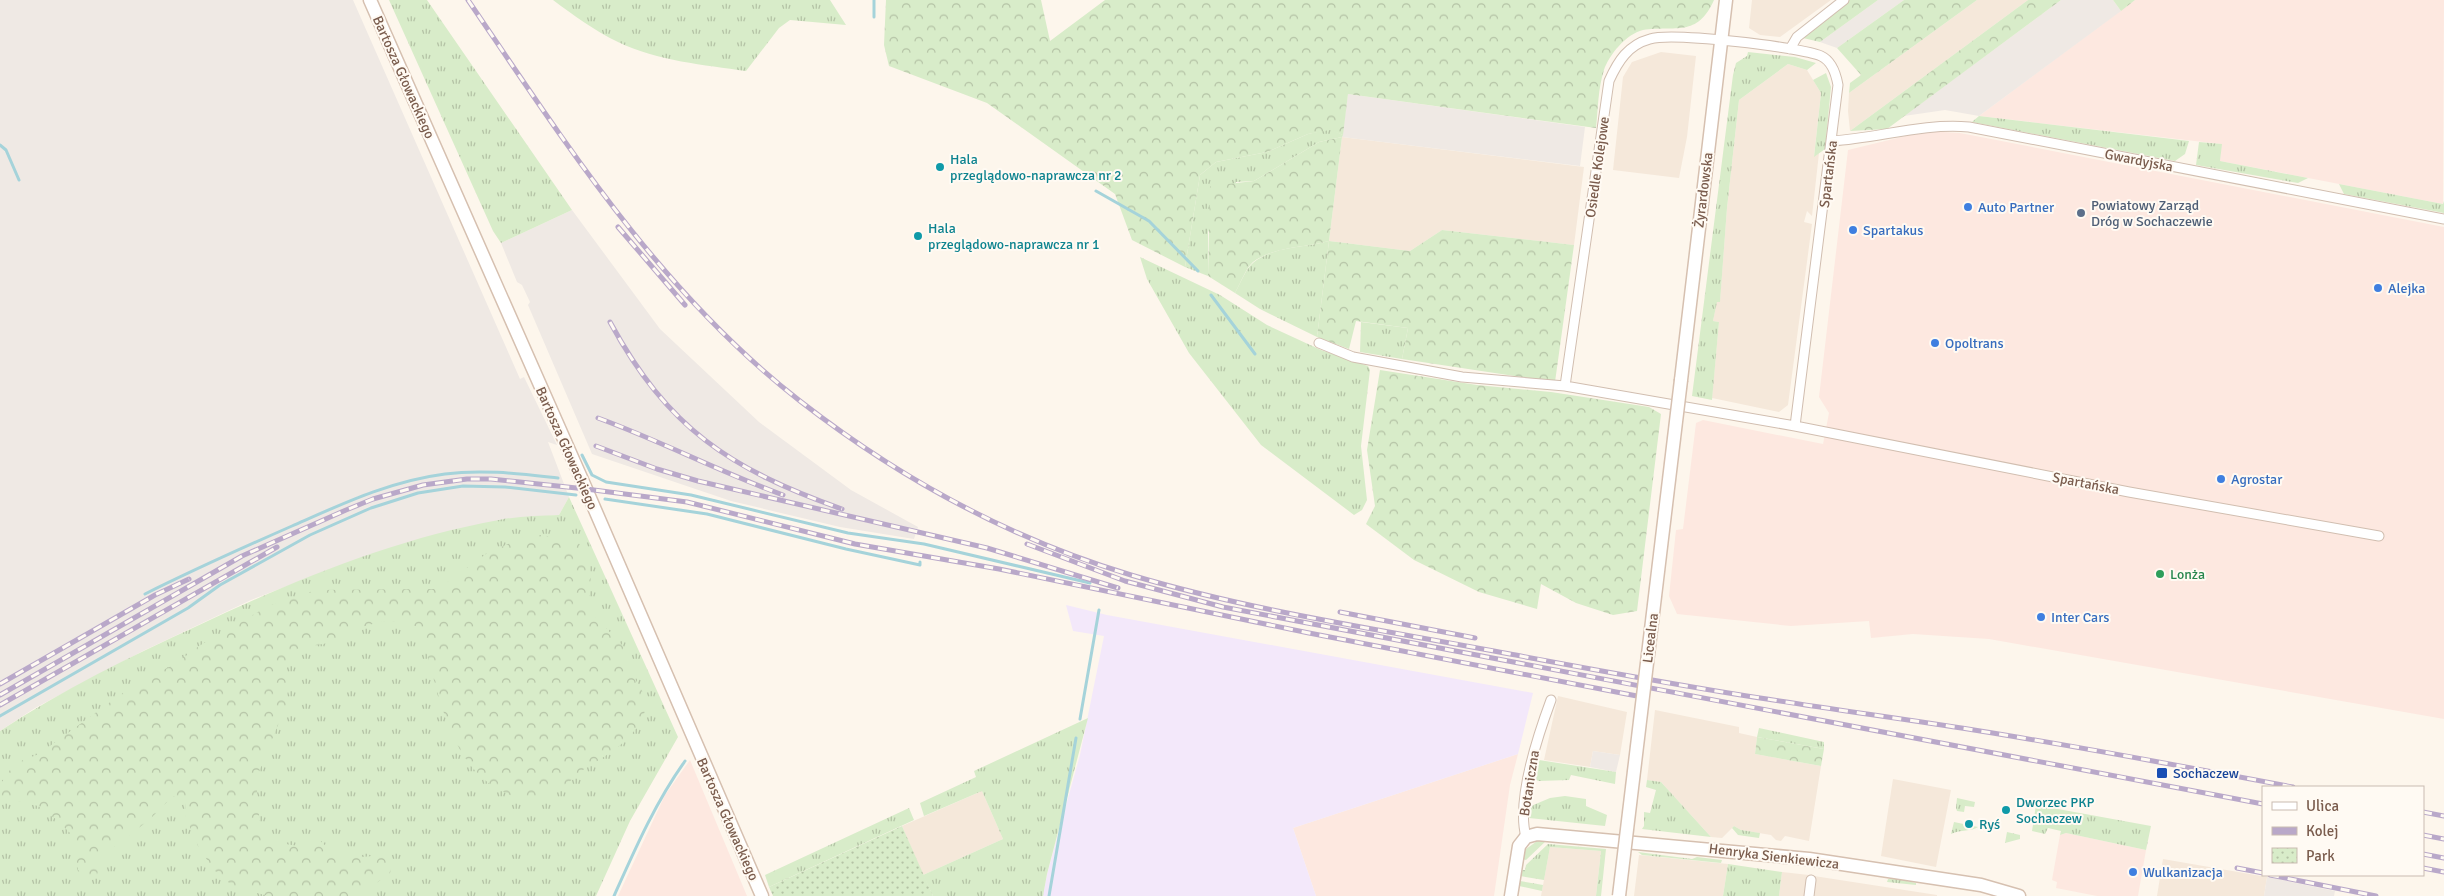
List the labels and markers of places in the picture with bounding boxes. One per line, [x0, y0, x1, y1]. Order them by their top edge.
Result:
place label: Hala przeglądowo-naprawcza nr 2 [950, 151, 1122, 184]
marker: Hala przeglądowo-naprawcza nr 2 [934, 161, 946, 173]
place label: Powiatowy Zarząd Dróg w Sochaczewie [2091, 197, 2213, 230]
place label: Auto Partner [1978, 199, 2055, 216]
marker: Auto Partner [1962, 201, 1974, 213]
marker: Powiatowy Zarząd Dróg w Sochaczewie [2075, 207, 2087, 219]
place label: Hala przeglądowo-naprawcza nr 1 [928, 220, 1100, 253]
place label: Spartakus [1863, 222, 1923, 239]
marker: Spartakus [1847, 224, 1859, 236]
marker: Hala przeglądowo-naprawcza nr 1 [912, 230, 924, 242]
place label: Alejka [2388, 280, 2425, 297]
marker: Alejka [2372, 282, 2384, 294]
place label: Opoltrans [1945, 335, 2004, 352]
marker: Opoltrans [1929, 337, 1941, 349]
place label: Agrostar [2231, 471, 2283, 488]
marker: Agrostar [2215, 473, 2227, 485]
place label: Lonża [2170, 566, 2205, 583]
marker: Lonża [2154, 568, 2166, 580]
place label: Inter Cars [2051, 609, 2110, 626]
marker: Inter Cars [2035, 611, 2047, 623]
place label: Sochaczew [2173, 765, 2239, 782]
marker: Sochaczew [2155, 766, 2169, 780]
place label: Dworzec PKP Sochaczew [2016, 794, 2095, 827]
marker: Dworzec PKP Sochaczew [2000, 804, 2012, 816]
place label: Ryś [1979, 816, 2000, 833]
marker: Ryś [1963, 818, 1975, 830]
place label: Wulkanizacja [2143, 864, 2223, 881]
marker: Wulkanizacja [2127, 866, 2139, 878]

